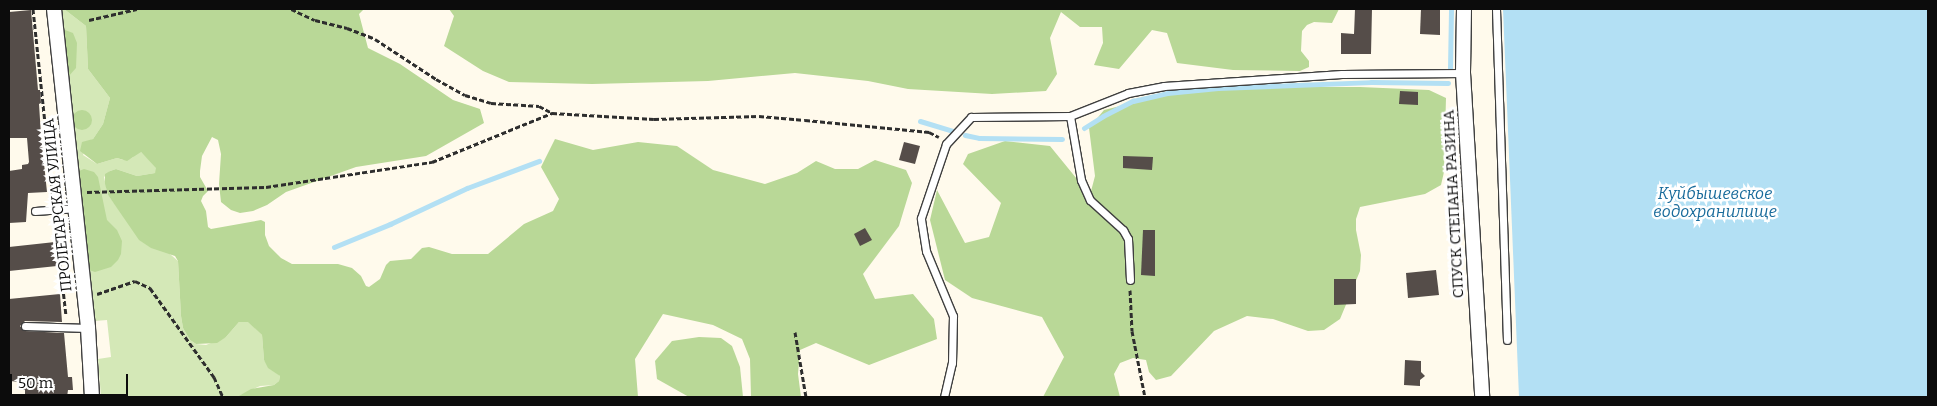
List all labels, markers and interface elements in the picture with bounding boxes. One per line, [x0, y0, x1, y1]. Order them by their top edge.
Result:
street label: СПУСК СТЕПАНА РАЗИНА [1440, 109, 1468, 299]
street label: ПРОЛЕТАРСКАЯ УЛИЦА [40, 117, 76, 293]
water label: Куйбышевское водохранилище [1653, 184, 1777, 222]
scale bar [12, 364, 130, 396]
text: 50 m [18, 374, 53, 392]

